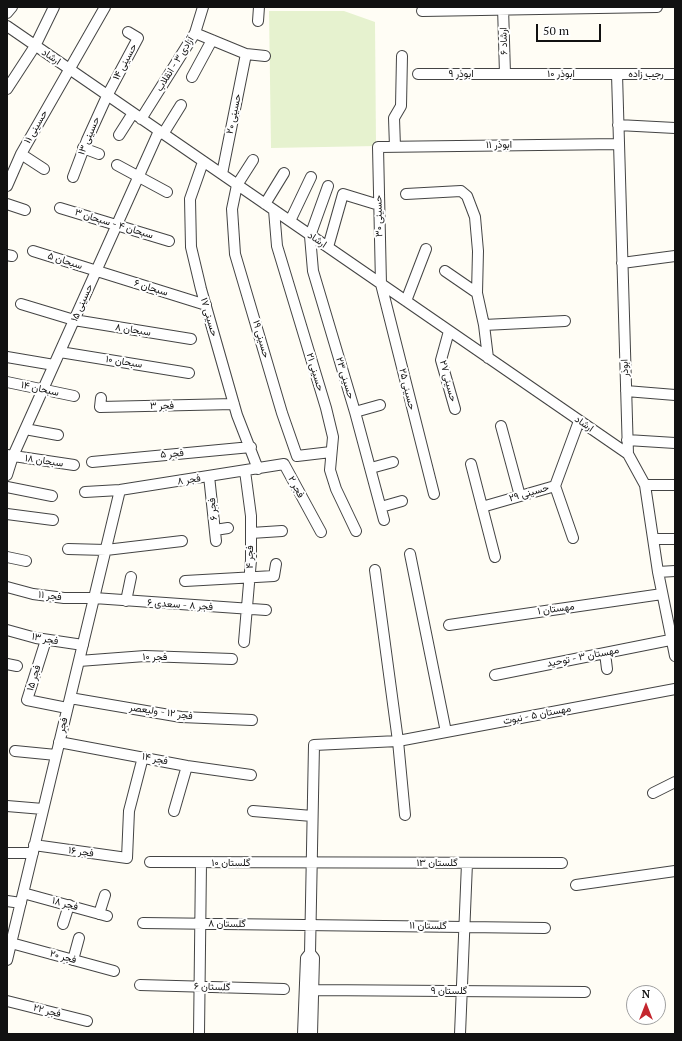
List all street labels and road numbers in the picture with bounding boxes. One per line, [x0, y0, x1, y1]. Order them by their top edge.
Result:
street label: ارشاد ۶ [498, 27, 510, 55]
street label: آزادی ۳ - انقلاب [153, 34, 197, 94]
street label: حسینی ۱۴ [110, 42, 140, 82]
street label: ارشاد [39, 46, 63, 68]
street label: ابوذر ۹ [448, 68, 474, 80]
street label: ابوذر ۱۰ [547, 68, 575, 80]
street label: رجب زاده [628, 68, 664, 80]
street label: حسینی ۲۰ [224, 93, 244, 135]
street label: حسینی ۱۱ [22, 108, 50, 146]
street label: حسینی ۱۳ [76, 115, 102, 157]
street label: ابوذر ۱۱ [486, 139, 512, 151]
street label: حسینی ۳۰ [373, 195, 385, 237]
street label: سبحان ۴ - سبحان ۳ [73, 206, 155, 242]
street label: ارشاد [305, 229, 329, 251]
street label: سبحان ۵ [46, 250, 84, 272]
street label: سبحان ۶ [133, 277, 169, 299]
street label: حسینی ۱۵ [68, 282, 96, 324]
street label: حسینی ۱۷ [198, 296, 220, 338]
street label: حسینی ۱۹ [250, 319, 272, 359]
street label: سبحان ۸ [114, 321, 152, 339]
street label: حسینی ۲۱ [304, 352, 326, 392]
street label: سبحان ۱۰ [105, 353, 143, 371]
street label: حسینی ۲۳ [333, 356, 357, 400]
street label: حسینی ۲۷ [437, 359, 459, 403]
street label: ابوذر [619, 359, 631, 377]
street label: حسینی ۲۵ [396, 367, 418, 411]
street label: سبحان ۱۴ [20, 379, 60, 399]
street label: فجر ۳ [150, 400, 174, 412]
street label: ارشاد [572, 413, 596, 435]
street label: فجر ۵ [160, 447, 184, 461]
street label: سبحان ۱۸ [24, 452, 64, 470]
street label: فجر ۸ [176, 472, 202, 488]
street label: فجر ۲ [285, 474, 307, 500]
street label: حسینی ۲۹ [508, 482, 550, 504]
street label: فجر ۶ [206, 497, 220, 521]
street label: فجر ۴ [244, 545, 256, 569]
street label: فجر ۱۱ [38, 589, 62, 603]
street label: فجر ۸ - سعدی ۶ [147, 597, 213, 613]
street label: مهستان ۱ [537, 600, 575, 618]
street label: فجر ۱۳ [31, 631, 59, 647]
street label: مهستان ۳ - توحید [546, 644, 620, 670]
street label: فجر ۱۰ [143, 651, 167, 663]
street label: فجر ۱۵ [24, 664, 44, 692]
street label: فجر ۱۲ - ولیعصر [128, 702, 194, 722]
street label: مهستان ۵ - نبوت [502, 703, 572, 727]
street label: فجر [55, 716, 71, 734]
street label: فجر ۱۴ [141, 751, 169, 767]
street label: فجر ۱۶ [68, 844, 94, 860]
street label: گلستان ۱۰ [212, 857, 250, 869]
street label: گلستان ۱۳ [416, 857, 458, 869]
street label: فجر ۱۸ [51, 895, 79, 913]
street label: گلستان ۸ [208, 918, 246, 930]
street label: گلستان ۱۱ [409, 920, 447, 932]
street label: فجر ۲۰ [48, 948, 78, 966]
street label: گلستان ۶ [194, 980, 230, 994]
street label: گلستان ۹ [431, 985, 467, 997]
street label: فجر ۲۲ [32, 1002, 62, 1020]

